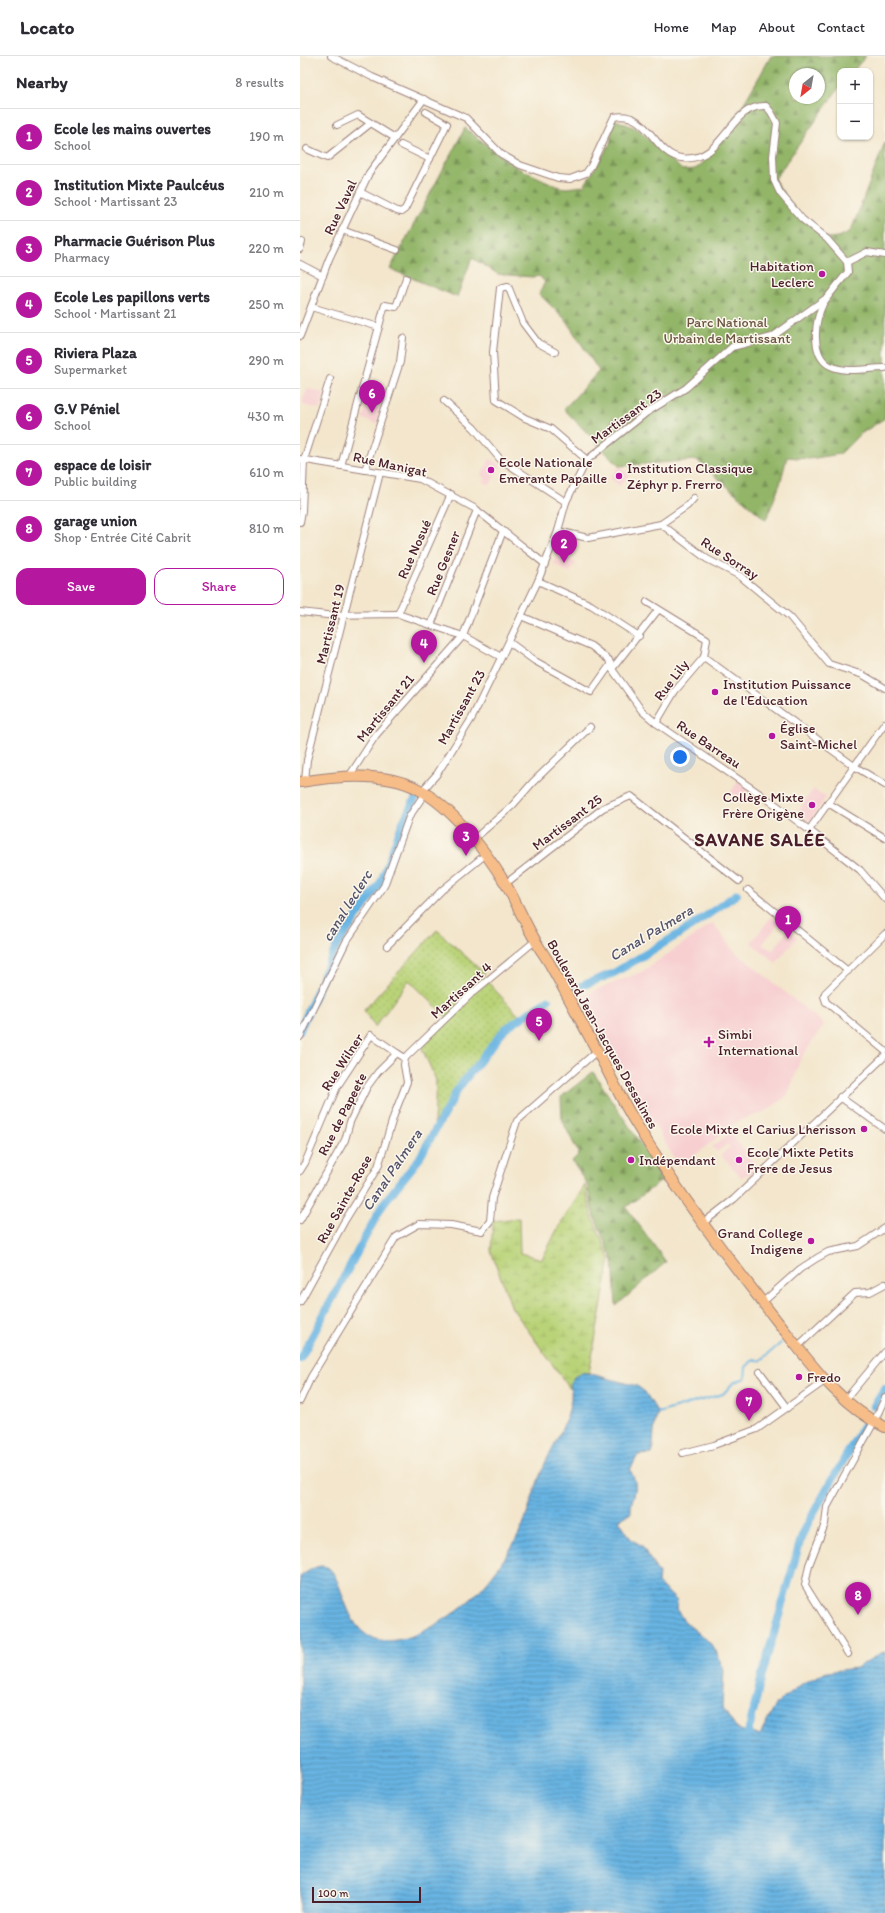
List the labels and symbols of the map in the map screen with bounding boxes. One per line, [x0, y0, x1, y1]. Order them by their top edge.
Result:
north arrow [789, 68, 825, 104]
street label: Rue Vaval [320, 177, 361, 238]
place label: Habitation Leclerc [750, 258, 814, 291]
marker: Habitation Leclerc [817, 269, 827, 279]
park label: Parc National Urbain de Martissant [663, 314, 791, 347]
pin: 6 [359, 380, 385, 413]
street label: Martissant 23 [588, 385, 665, 448]
street label: Rue Manigat [351, 448, 429, 481]
place label: Ecole Nationale Emerante Papaille [499, 454, 608, 487]
place label: Institution Classique Zéphyr p. Frerro [627, 460, 753, 493]
marker: Ecole Nationale Emerante Papaille [486, 465, 496, 475]
marker: Institution Classique Zéphyr p. Frerro [614, 471, 624, 481]
street label: Rue Nosué [394, 517, 435, 582]
street label: Rue Gesner [423, 528, 464, 598]
pin: 2 [551, 530, 577, 563]
street label: Rue Sorray [698, 533, 762, 584]
street label: Martissant 19 [312, 582, 349, 666]
pin: 4 [411, 630, 437, 663]
street label: Rue Lily [650, 656, 693, 704]
street label: Martissant 23 [434, 666, 489, 748]
street label: Martissant 21 [353, 671, 418, 746]
place label: Institution Puissance de l'Education [723, 676, 852, 709]
marker: Institution Puissance de l'Education [710, 687, 720, 697]
street label: Rue Barreau [673, 717, 744, 772]
place label: Église Saint-Michel [780, 720, 857, 753]
marker: Église Saint-Michel [767, 731, 777, 741]
your location [670, 747, 690, 767]
place label: Collège Mixte Frère Origène [722, 789, 804, 822]
street label: Martissant 25 [529, 791, 606, 854]
marker: Collège Mixte Frère Origène [807, 800, 817, 810]
pin: 3 [453, 823, 479, 856]
district label: SAVANE SALÉE [694, 829, 826, 851]
water label: canal leclerc [318, 866, 377, 945]
water label: Canal Palmera [606, 901, 697, 965]
pin: 1 [775, 906, 801, 939]
street label: Boulevard Jean-Jacques Dessalines [543, 937, 662, 1132]
street label: Martissant 4 [427, 958, 496, 1022]
pin: 5 [526, 1008, 552, 1041]
place label: Simbi International [718, 1026, 798, 1059]
street label: Rue Wilner [318, 1030, 368, 1094]
marker: Simbi International [703, 1036, 715, 1048]
street label: Rue de Papeete [314, 1070, 371, 1159]
place label: Ecole Mixte el Carius Lherisson [670, 1121, 856, 1138]
marker: Ecole Mixte el Carius Lherisson [859, 1124, 869, 1134]
water label: Canal Palmera [358, 1125, 426, 1214]
place label: Ecole Mixte Petits Frere de Jesus [747, 1144, 854, 1177]
street label: Rue Sainte-Rose [313, 1152, 376, 1247]
place label: Indépendant [639, 1152, 716, 1169]
marker: Indépendant [626, 1155, 636, 1165]
marker: Ecole Mixte Petits Frere de Jesus [734, 1155, 744, 1165]
place label: Grand College Indigene [718, 1225, 803, 1258]
marker: Grand College Indigene [806, 1236, 816, 1246]
place label: Fredo [807, 1369, 841, 1386]
marker: Fredo [794, 1372, 804, 1382]
pin: 7 [736, 1388, 762, 1421]
pin: 8 [845, 1582, 871, 1615]
scale bar [312, 1885, 421, 1904]

